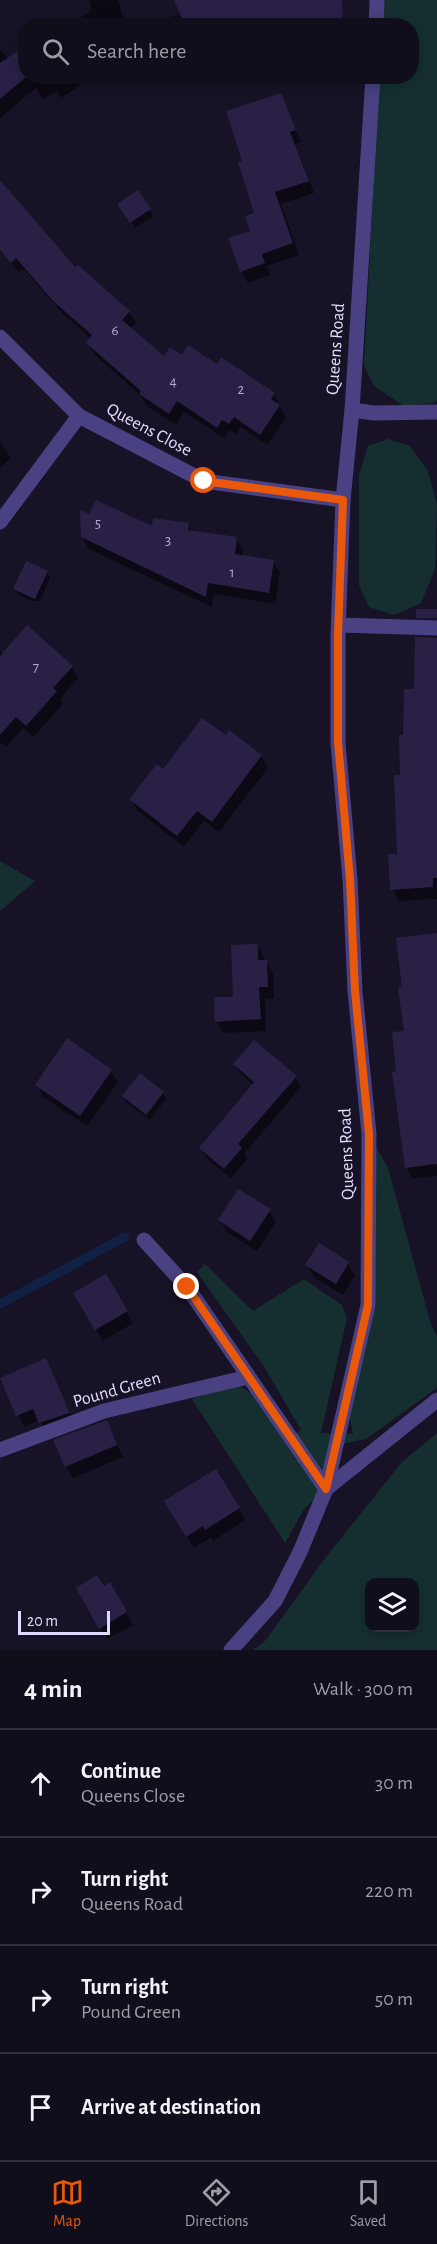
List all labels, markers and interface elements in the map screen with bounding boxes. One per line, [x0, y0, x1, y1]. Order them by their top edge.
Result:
search box [18, 18, 419, 84]
icon: search [39, 35, 72, 68]
text: Search here [87, 40, 186, 62]
street label: Queens Road [324, 302, 348, 396]
house number: 6 [111, 323, 119, 338]
house number: 4 [169, 374, 177, 389]
house number: 2 [238, 382, 245, 397]
street label: Queens Close [103, 400, 195, 460]
route start [190, 467, 216, 493]
house number: 5 [95, 516, 101, 531]
house number: 3 [165, 533, 171, 548]
house number: 1 [229, 565, 235, 580]
house number: 7 [33, 660, 39, 675]
street label: Queens Road [336, 1108, 358, 1200]
route end [173, 1273, 199, 1299]
street label: Pound Green [71, 1369, 163, 1411]
map controls [365, 1578, 419, 1632]
button: layers [365, 1578, 419, 1632]
scale bar [18, 1608, 110, 1636]
text: 20 m [27, 1613, 58, 1629]
text: 4 min [24, 1676, 83, 1702]
text: Walk · 300 m [313, 1679, 413, 1699]
text: Continue [81, 1760, 161, 1782]
icon: ahead [24, 1767, 57, 1800]
text: 30 m [375, 1773, 413, 1793]
text: Queens Close [81, 1786, 185, 1806]
text: Turn right [81, 1868, 168, 1890]
icon: right [24, 1875, 57, 1908]
text: 220 m [365, 1881, 413, 1901]
text: Queens Road [81, 1894, 183, 1914]
text: Turn right [81, 1976, 168, 1998]
icon: right [24, 1983, 57, 2016]
text: 50 m [375, 1989, 413, 2009]
text: Pound Green [81, 2002, 181, 2022]
icon: arrive [24, 2091, 57, 2124]
text: Arrive at destination [81, 2096, 261, 2118]
tab: Map [51, 2176, 84, 2231]
tab: Directions [185, 2176, 249, 2231]
tab: Saved [350, 2176, 386, 2231]

